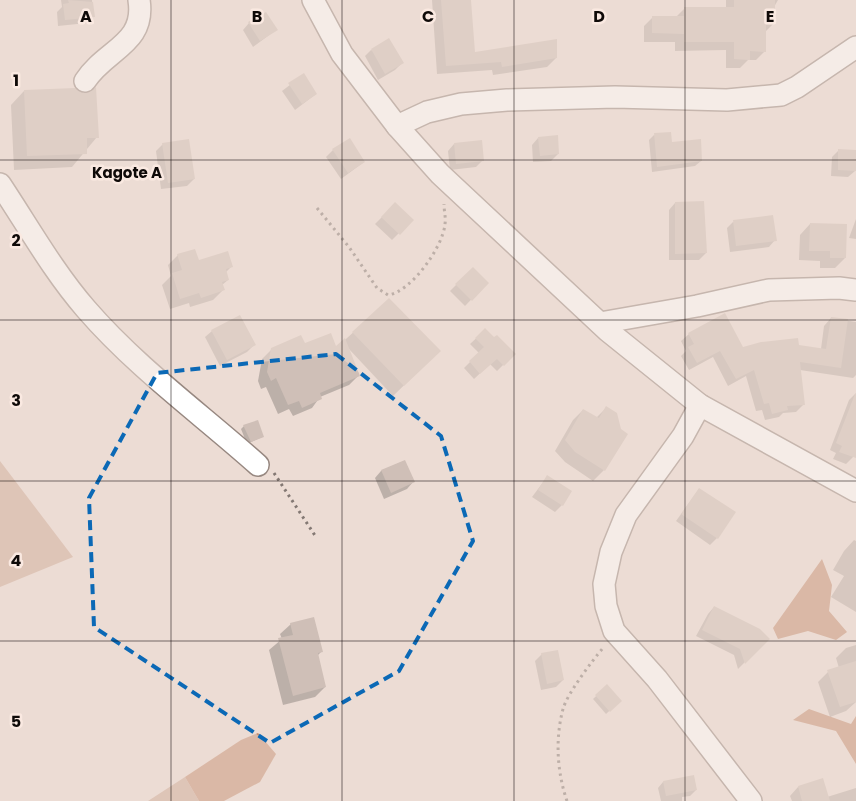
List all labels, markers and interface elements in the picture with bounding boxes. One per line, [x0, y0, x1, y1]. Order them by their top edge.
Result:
text: A [80, 5, 92, 28]
text: B [252, 5, 262, 28]
text: C [422, 5, 434, 28]
text: D [593, 5, 605, 28]
text: E [766, 5, 774, 28]
text: 1 [13, 69, 19, 92]
district label: Kagote A [92, 162, 162, 183]
text: 2 [11, 229, 21, 252]
text: 3 [11, 389, 21, 412]
text: 4 [11, 549, 22, 572]
text: 5 [11, 710, 21, 733]

